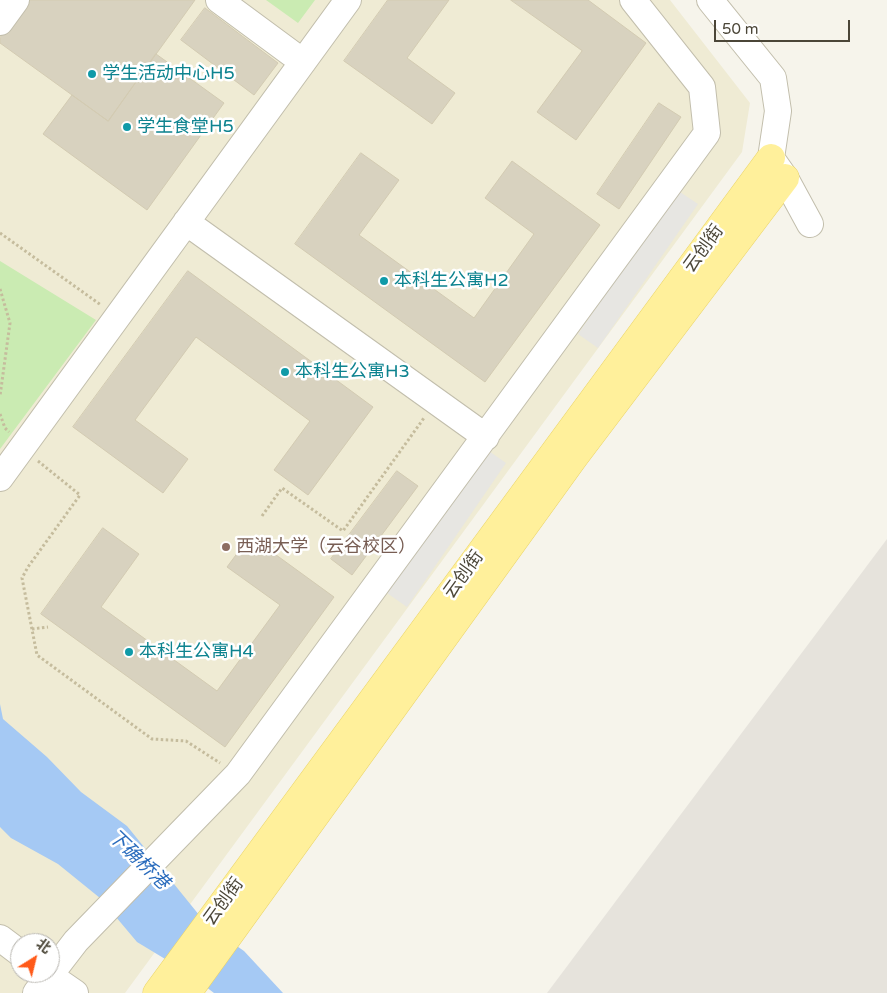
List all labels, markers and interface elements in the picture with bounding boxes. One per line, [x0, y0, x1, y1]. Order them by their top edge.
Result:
scale bar [717, 10, 853, 42]
text: 50 m [722, 20, 759, 38]
place label: 学生活动中心H5 [102, 63, 235, 85]
marker: 学生活动中心H5 [86, 68, 98, 80]
place label: 学生食堂H5 [137, 116, 234, 138]
marker: 学生食堂H5 [121, 121, 133, 133]
street label: 云创街 [679, 221, 729, 277]
place label: 本科生公寓H2 [394, 270, 509, 292]
marker: 本科生公寓H2 [378, 275, 390, 287]
place label: 本科生公寓H3 [295, 361, 410, 383]
marker: 本科生公寓H3 [279, 366, 291, 378]
place label: 西湖大学（云谷校区） [236, 536, 416, 558]
marker: 西湖大学（云谷校区） [220, 541, 232, 553]
street label: 云创街 [439, 547, 489, 603]
place label: 本科生公寓H4 [139, 641, 254, 663]
marker: 本科生公寓H4 [123, 646, 135, 658]
water label: 下确桥港 [103, 825, 173, 895]
street label: 云创街 [199, 874, 249, 930]
north arrow [10, 933, 60, 983]
text: 北 [33, 935, 54, 957]

